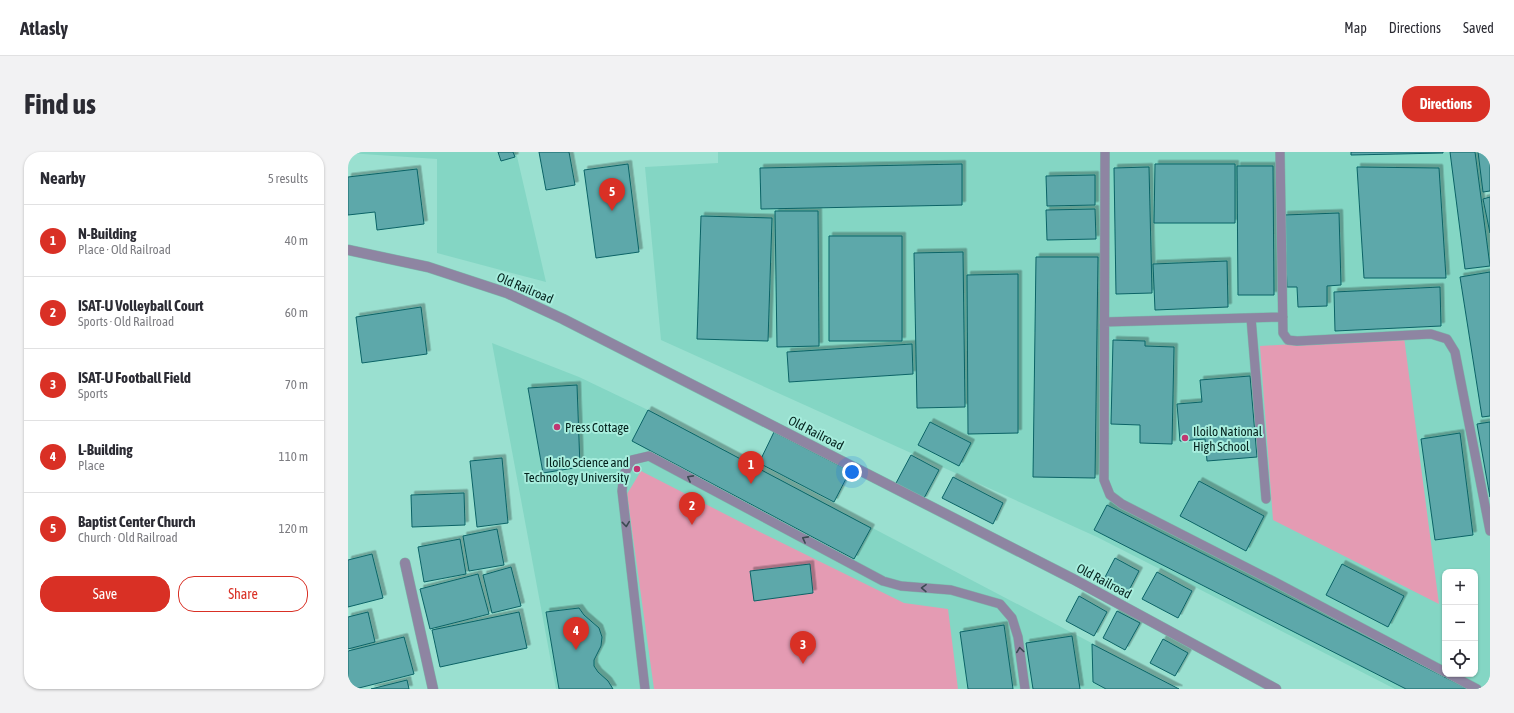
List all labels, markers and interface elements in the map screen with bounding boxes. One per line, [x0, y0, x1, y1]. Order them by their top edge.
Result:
text: Atlasly [20, 17, 68, 39]
text: Map [1344, 20, 1367, 36]
text: Directions [1389, 20, 1441, 36]
text: Saved [1463, 20, 1494, 36]
button: Directions [1402, 86, 1490, 122]
text: Find us [24, 88, 96, 120]
text: Nearby [40, 168, 86, 188]
text: 5 results [268, 171, 308, 186]
pin: 5 [599, 178, 625, 211]
text: N-Building [78, 225, 137, 242]
text: 1 [50, 233, 56, 248]
text: 40 m [285, 233, 308, 248]
text: Place · Old Railroad [78, 242, 171, 257]
street label: Old Railroad [494, 269, 556, 307]
text: ISAT-U Volleyball Court [78, 297, 204, 314]
text: 2 [50, 305, 56, 320]
text: 60 m [285, 305, 308, 320]
text: Sports · Old Railroad [78, 314, 174, 329]
text: ISAT-U Football Field [78, 369, 191, 386]
text: 3 [50, 377, 56, 392]
text: 70 m [285, 377, 308, 392]
text: Sports [78, 386, 108, 401]
street label: Old Railroad [786, 413, 846, 453]
place label: Press Cottage [565, 420, 629, 435]
marker: Press Cottage [552, 422, 562, 432]
place label: Iloilo National High School [1193, 424, 1263, 454]
marker: Iloilo National High School [1180, 433, 1190, 443]
text: L-Building [78, 441, 133, 458]
text: 4 [50, 449, 56, 464]
text: 110 m [279, 449, 308, 464]
pin: 1 [738, 451, 764, 484]
place label: Iloilo Science and Technology University [524, 455, 630, 485]
text: Place [78, 458, 105, 473]
your location [842, 462, 862, 482]
marker: Iloilo Science and Technology University [632, 464, 642, 474]
one-way arrow [687, 476, 694, 483]
pin: 2 [679, 492, 705, 525]
text: Baptist Center Church [78, 513, 195, 530]
text: 5 [50, 521, 56, 536]
text: 120 m [279, 521, 308, 536]
one-way arrow [621, 521, 630, 527]
text: Church · Old Railroad [78, 530, 178, 545]
one-way arrow [802, 537, 809, 544]
street label: Old Railroad [1074, 560, 1134, 602]
map controls [1442, 569, 1478, 677]
button: + [1442, 569, 1478, 605]
button: Save [40, 576, 170, 612]
button: Share [178, 576, 308, 612]
one-way arrow [921, 584, 927, 592]
button: − [1442, 605, 1478, 641]
pin: 4 [563, 617, 589, 650]
pin: 3 [790, 631, 816, 664]
button: locate [1442, 641, 1478, 677]
one-way arrow [1016, 647, 1025, 653]

